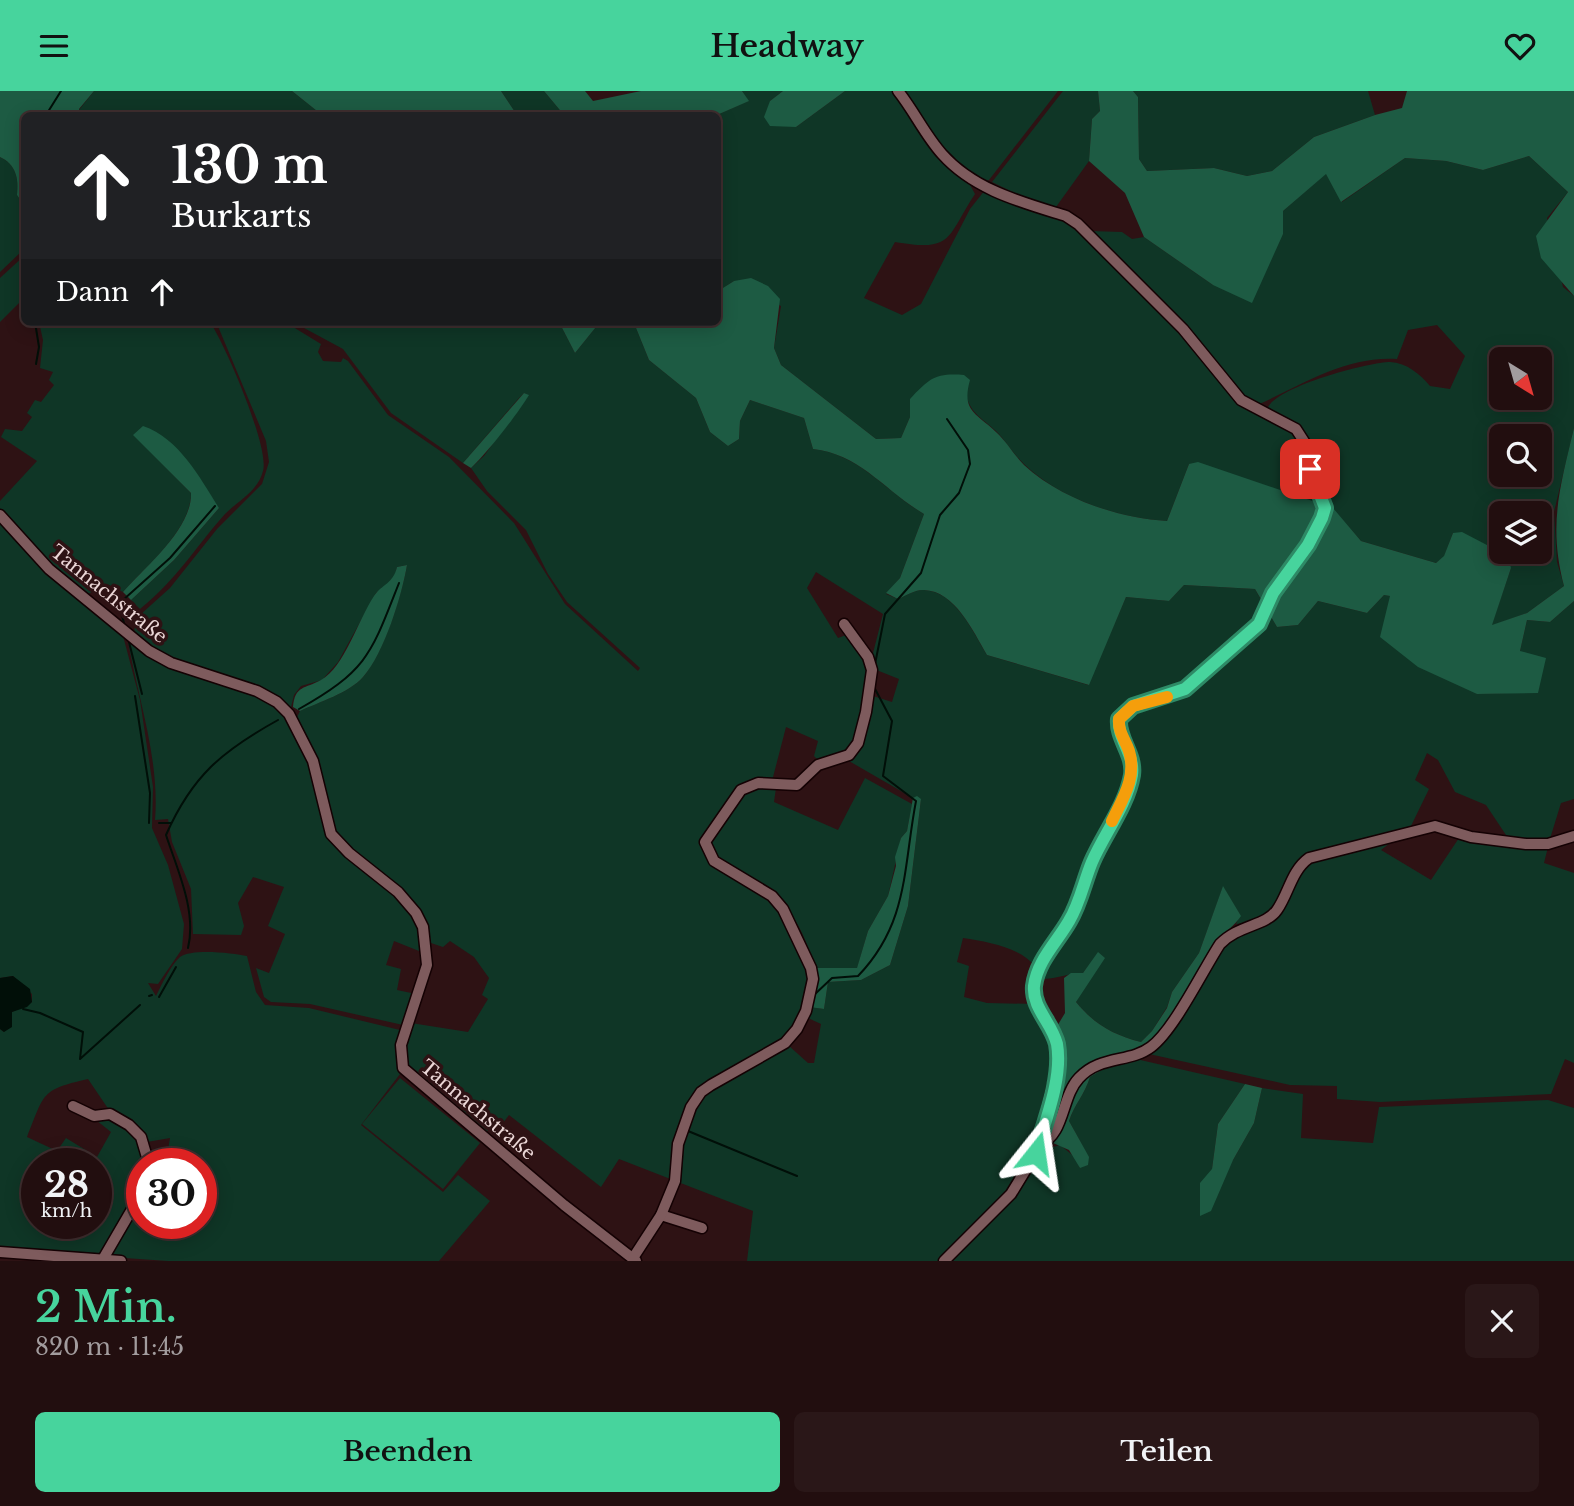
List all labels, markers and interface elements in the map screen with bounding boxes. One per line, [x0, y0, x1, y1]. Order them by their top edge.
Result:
text: Headway [710, 26, 864, 66]
icon: menu [35, 27, 73, 65]
icon: heart [1501, 27, 1539, 65]
text: 130 m [171, 135, 328, 196]
icon: ahead [56, 140, 147, 231]
text: Burkarts [171, 196, 311, 236]
icon: ahead [143, 273, 181, 311]
text: Dann [56, 276, 129, 308]
north arrow [1489, 347, 1552, 409]
map controls [1489, 347, 1552, 564]
button: search [1489, 424, 1552, 487]
pin [1280, 439, 1340, 499]
icon: arrive [1291, 450, 1329, 488]
button: layers [1489, 501, 1552, 564]
street label: Tannachstraße [46, 540, 172, 648]
street label: Tannachstraße [416, 1055, 540, 1165]
position arrow [999, 1116, 1073, 1190]
speed limit sign: 30 [126, 1148, 217, 1239]
text: 28 [44, 1163, 89, 1206]
text: km/h [41, 1200, 92, 1222]
text: 2 Min. [35, 1281, 177, 1333]
button: close [1465, 1284, 1539, 1358]
text: 820 m · 11:45 [35, 1333, 184, 1361]
button: Beenden [35, 1412, 780, 1492]
button: Teilen [794, 1412, 1539, 1492]

